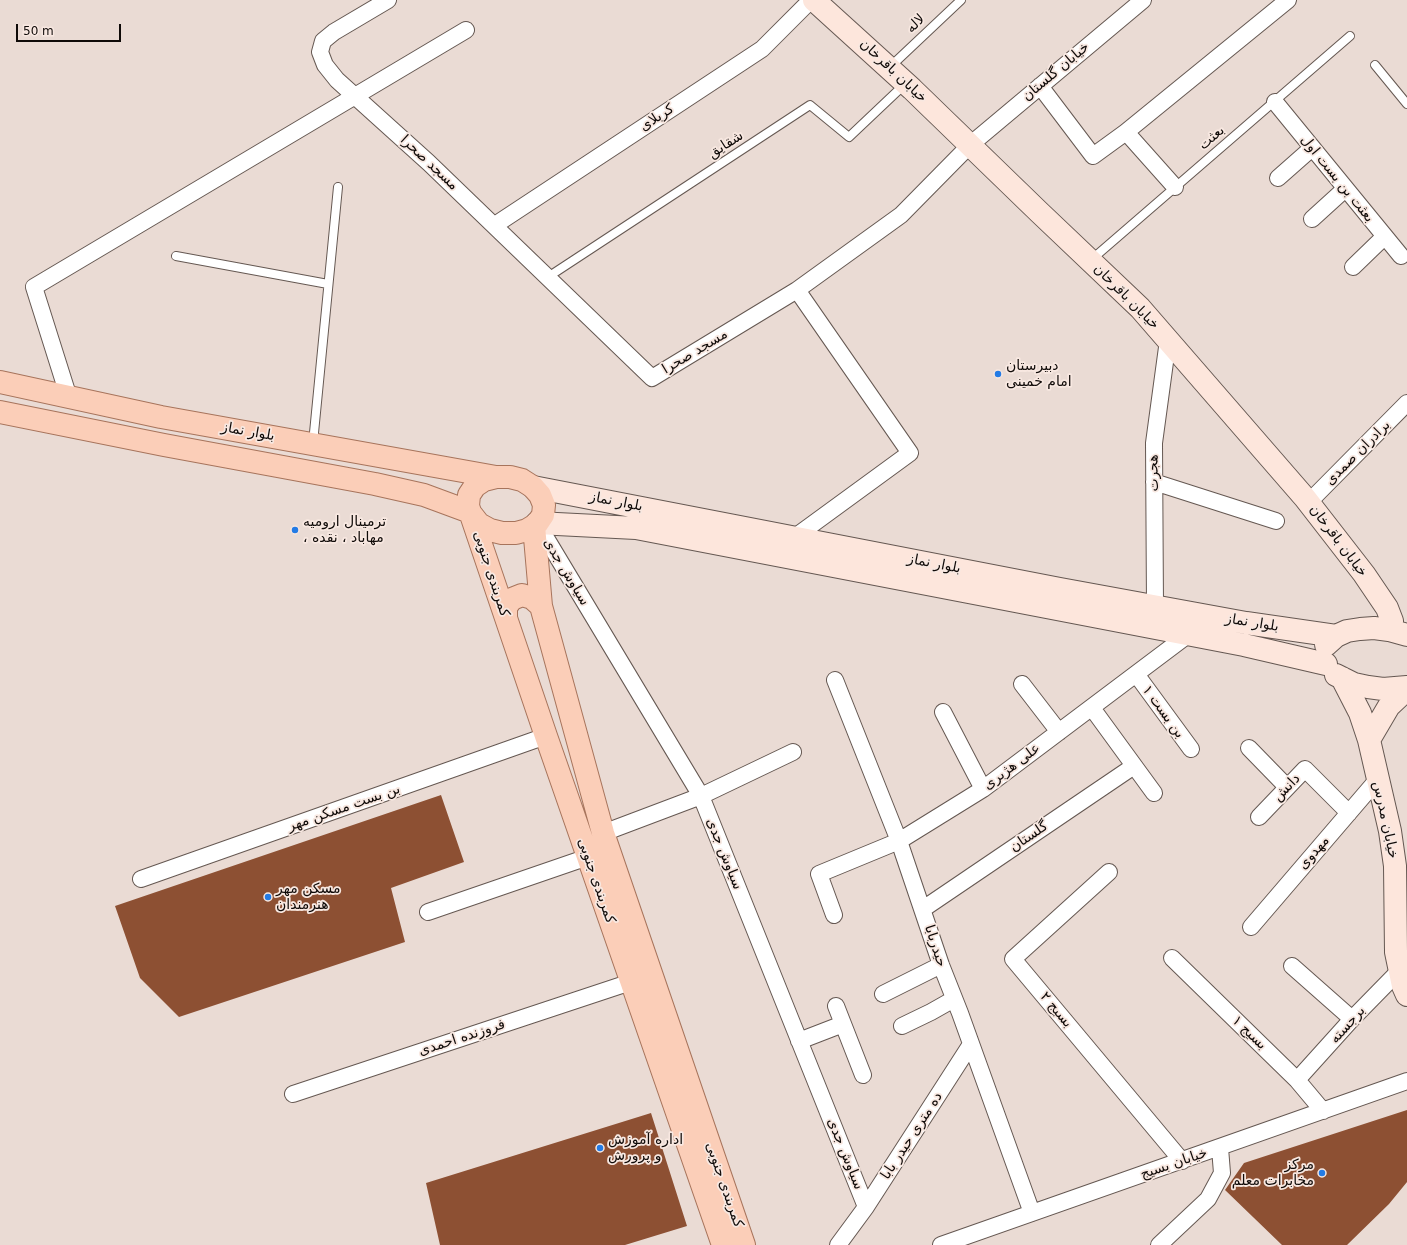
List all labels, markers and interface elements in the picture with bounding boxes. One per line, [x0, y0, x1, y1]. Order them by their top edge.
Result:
street label: لاله [903, 11, 929, 37]
scale bar [18, 16, 123, 42]
text: 50 m [23, 24, 54, 38]
street label: خیابان باقرخان [856, 36, 930, 106]
street label: خیابان گلستان [1019, 39, 1093, 105]
street label: کربلای [637, 101, 677, 135]
street label: بعثت [1196, 122, 1228, 154]
street label: شقایق [705, 127, 747, 163]
street label: مسجد صحرا [396, 132, 462, 194]
street label: بعثت بن بست اول [1297, 132, 1377, 226]
street label: خیابان باقرخان [1090, 261, 1162, 333]
street label: مسجد صحرا [659, 326, 731, 378]
place label: دبیرستان امام خمینی [1006, 358, 1072, 390]
marker: دبیرستان امام خمینی [993, 369, 1003, 379]
street label: برادران صمدی [1322, 417, 1394, 489]
street label: بلوار نماز [220, 419, 276, 445]
street label: هجرت [1145, 454, 1163, 492]
street label: بلوار نماز [588, 489, 644, 515]
street label: خیابان باقرخان [1305, 502, 1371, 580]
place label: ترمینال ارومیه ، مهاباد ، نقده [303, 514, 386, 546]
marker: ترمینال ارومیه ، مهاباد ، نقده [290, 525, 300, 535]
street label: کمربندی جنوبی [469, 529, 513, 619]
street label: سیاوش جدی [539, 535, 593, 609]
street label: بلوار نماز [906, 551, 962, 577]
street label: بلوار نماز [1224, 610, 1280, 636]
street label: بن بست ۱ [1138, 682, 1188, 742]
street label: علی هژبری [980, 740, 1044, 794]
street label: دانش [1270, 771, 1304, 805]
street label: خیابان مدرس [1369, 780, 1401, 860]
street label: بن بست مسکن مهر [285, 781, 403, 835]
street label: سیاوش جدی [702, 816, 746, 892]
street label: گلستان [1007, 818, 1051, 856]
street label: مهدوی [1295, 833, 1333, 873]
street label: کمربندی جنوبی [574, 836, 618, 926]
place label: مسکن مهر هنرمندان [276, 881, 341, 914]
marker: مسکن مهر هنرمندان [263, 892, 273, 902]
street label: حیدربابا [920, 923, 950, 969]
street label: بسیج ۲ [1036, 989, 1076, 1031]
street label: برجسته [1327, 1003, 1369, 1047]
street label: بسیج ۱ [1228, 1013, 1270, 1053]
street label: فروزنده احمدی [417, 1016, 507, 1060]
street label: ده متری حیدر بابا [878, 1089, 946, 1183]
street label: سیاوش جدی [823, 1116, 867, 1192]
place label: اداره آموزش و پرورش [608, 1132, 683, 1164]
street label: کمربندی جنوبی [702, 1140, 746, 1230]
marker: اداره آموزش و پرورش [595, 1143, 605, 1153]
street label: خیابان بسیج [1138, 1145, 1210, 1183]
place label: مرکز مخابرات معلم [1232, 1157, 1314, 1190]
marker: مرکز مخابرات معلم [1317, 1168, 1327, 1178]

